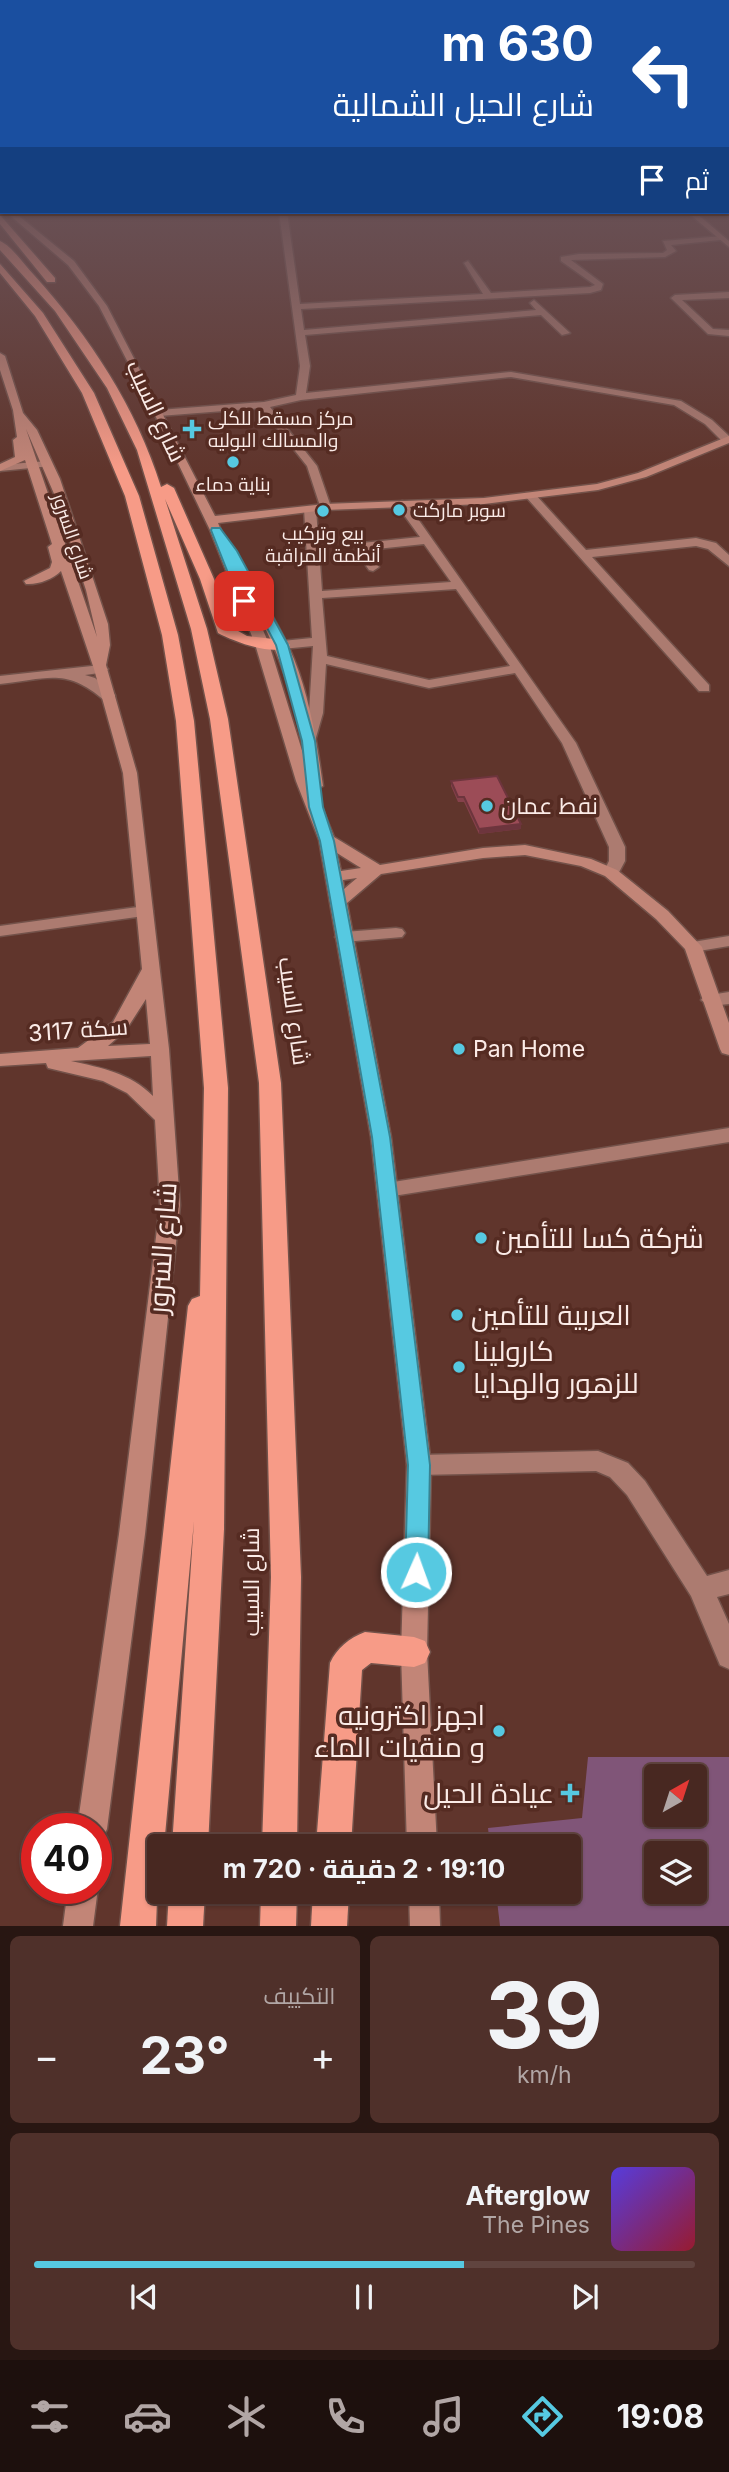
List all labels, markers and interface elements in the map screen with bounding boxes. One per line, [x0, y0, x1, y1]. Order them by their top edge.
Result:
text: 630 m [441, 14, 594, 73]
icon: left [618, 28, 709, 119]
text: شارع الحيل الشمالية [333, 85, 594, 124]
icon: arrive [633, 161, 671, 199]
text: ثم [685, 165, 709, 196]
street label: شارع السيب [118, 356, 192, 467]
place label: مركز مسقط للكلى والمسالك البوليه [208, 407, 354, 452]
marker: مركز مسقط للكلى والمسالك البوليه [182, 419, 202, 439]
marker: بناية دماء [225, 454, 241, 470]
place label: بناية دماء [196, 473, 270, 496]
street label: شارع السرور [45, 489, 98, 583]
place label: سوبر ماركت [413, 499, 506, 522]
marker: سوبر ماركت [391, 502, 407, 518]
marker: بيع وتركيب أنظمة المراقبة [315, 503, 331, 519]
place label: بيع وتركيب أنظمة المراقبة [265, 522, 381, 567]
pin [214, 571, 274, 631]
icon: arrive [225, 582, 263, 620]
place label: نفط عمان [501, 792, 598, 820]
marker: نفط عمان [479, 798, 495, 814]
street label: شارع السيب [271, 955, 315, 1067]
street label: سكة 3117 [27, 1013, 129, 1047]
place label: Pan Home [473, 1035, 585, 1063]
marker: Pan Home [451, 1041, 467, 1057]
street label: شارع السرور [140, 1181, 186, 1317]
place label: شركة كسا للتأمين [495, 1221, 704, 1255]
marker: شركة كسا للتأمين [473, 1230, 489, 1246]
place label: العربية للتأمين [471, 1298, 631, 1332]
marker: العربية للتأمين [449, 1307, 465, 1323]
place label: كارولينا للزهور والهدايا [473, 1334, 639, 1400]
marker: كارولينا للزهور والهدايا [451, 1359, 467, 1375]
street label: شارع السيب [237, 1528, 267, 1636]
position arrow [379, 1535, 453, 1609]
place label: اجهز اكترونيه و منقيات الماء [314, 1698, 485, 1764]
marker: اجهز اكترونيه و منقيات الماء [491, 1723, 507, 1739]
north arrow [644, 1764, 707, 1827]
map controls [644, 1764, 707, 1904]
place label: عيادة الحيل [423, 1776, 554, 1810]
marker: عيادة الحيل [560, 1783, 580, 1803]
speed limit sign: 40 [21, 1813, 112, 1904]
button: layers [644, 1841, 707, 1904]
text: 19:10 · 2 دقيقة · 720 m [223, 1853, 505, 1884]
text: 39 [485, 1960, 603, 2070]
text: التكييف [263, 1982, 336, 2010]
text: 23° [140, 2024, 230, 2087]
text: − [34, 2033, 59, 2079]
text: + [310, 2033, 335, 2079]
text: km/h [517, 2061, 572, 2089]
text: Afterglow [466, 2180, 590, 2211]
text: The Pines [482, 2211, 590, 2239]
icon: previous [125, 2278, 163, 2316]
icon: pause [345, 2278, 383, 2316]
icon: next [566, 2278, 604, 2316]
icon: filters [25, 2392, 74, 2441]
icon: car [123, 2392, 172, 2441]
icon: climate [222, 2392, 271, 2441]
icon: phone [321, 2392, 370, 2441]
icon: music [419, 2392, 468, 2441]
icon: directions [518, 2392, 567, 2441]
text: 19:08 [617, 2397, 704, 2436]

